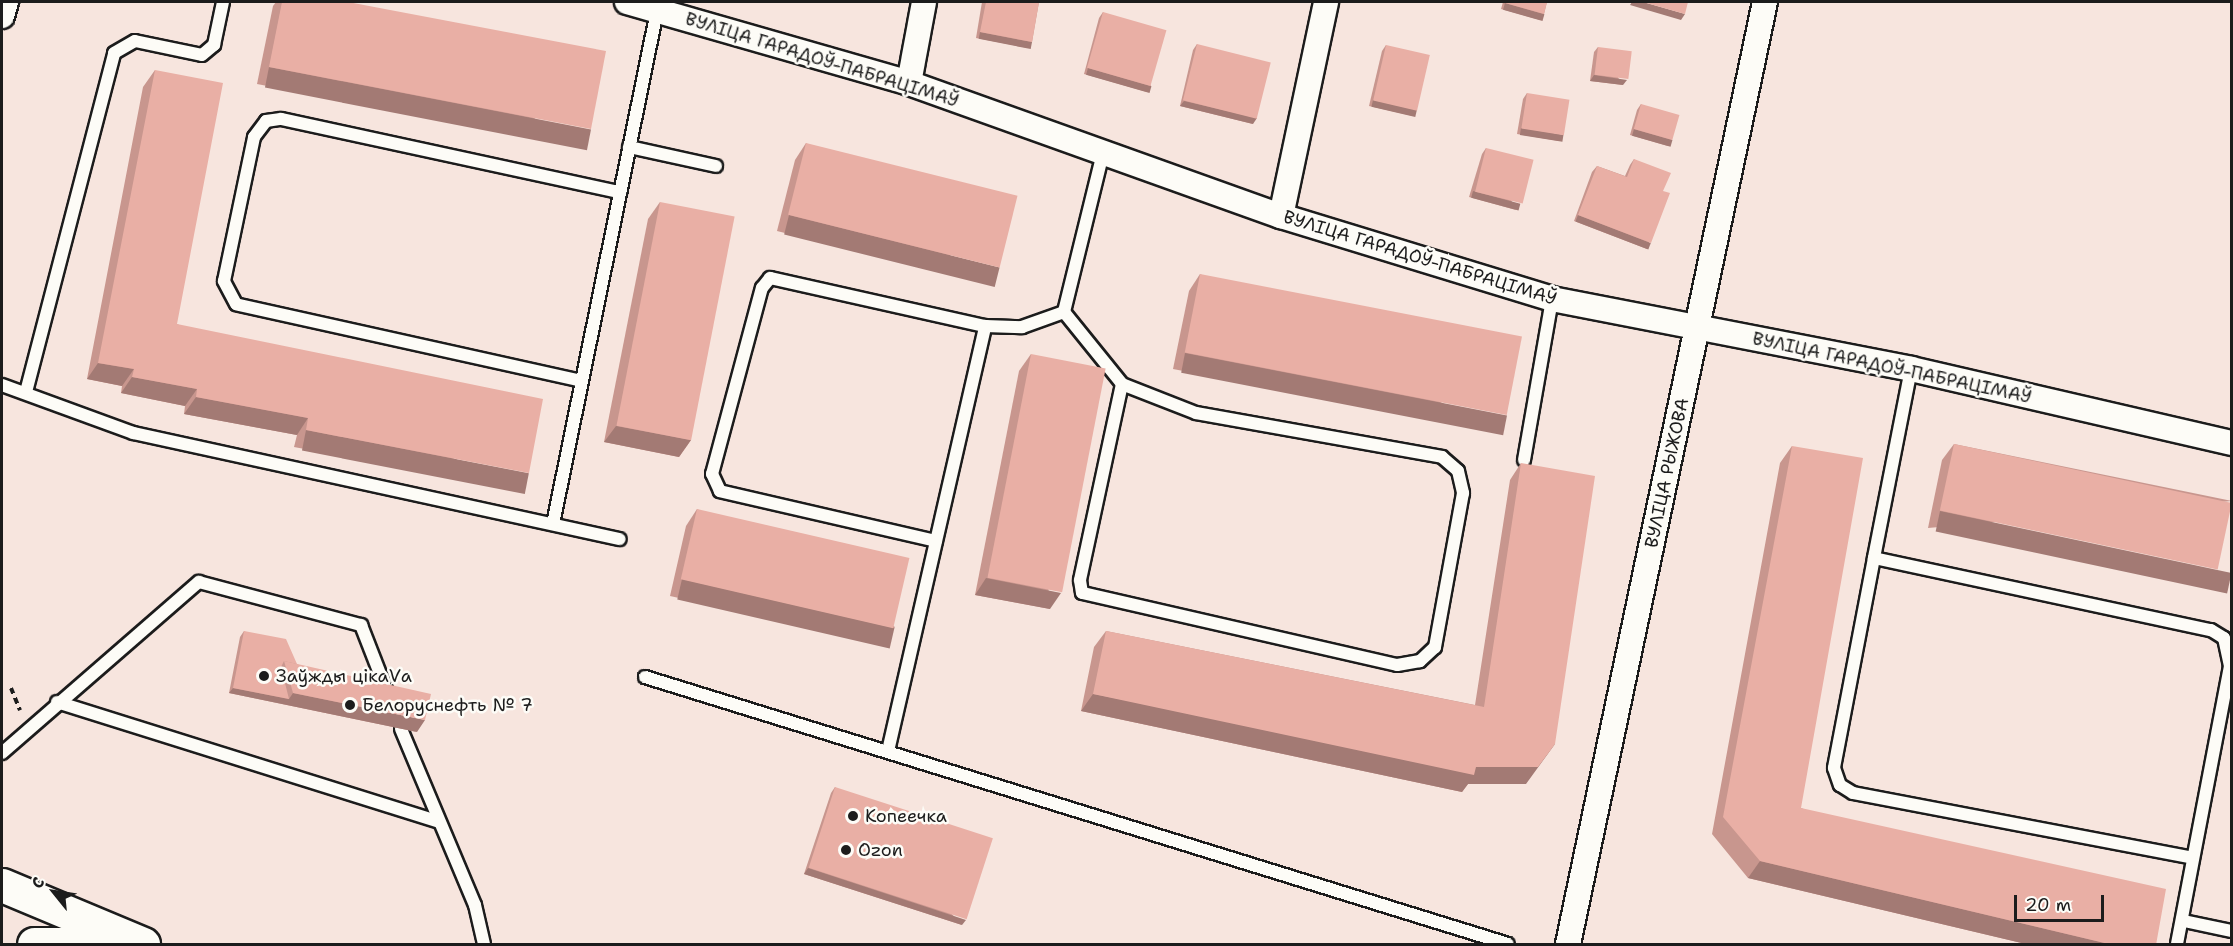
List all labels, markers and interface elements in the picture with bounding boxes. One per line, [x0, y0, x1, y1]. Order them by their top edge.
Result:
street label: ВУЛІЦА ГАРАДОЎ-ПАБРАЦІМАЎ [683, 8, 961, 112]
street label: ВУЛІЦА ГАРАДОЎ-ПАБРАЦІМАЎ [1281, 206, 1559, 310]
street label: ВУЛІЦА ГАРАДОЎ-ПАБРАЦІМАЎ [1750, 328, 2034, 408]
street label: ВУЛІЦА РЫЖОВА [1641, 396, 1693, 550]
place label: Заўжды цікаVа [276, 665, 412, 687]
marker: Заўжды цікаVа [257, 669, 271, 683]
place label: Белоруснефть № 7 [362, 694, 533, 716]
marker: Белоруснефть № 7 [343, 698, 357, 712]
place label: Копеечка [865, 805, 947, 827]
marker: Копеечка [846, 809, 860, 823]
place label: Ozon [858, 839, 903, 861]
marker: Ozon [839, 843, 853, 857]
north arrow [24, 862, 84, 922]
text: С [26, 873, 50, 892]
scale bar [2017, 883, 2107, 921]
text: 20 m [2025, 893, 2071, 917]

